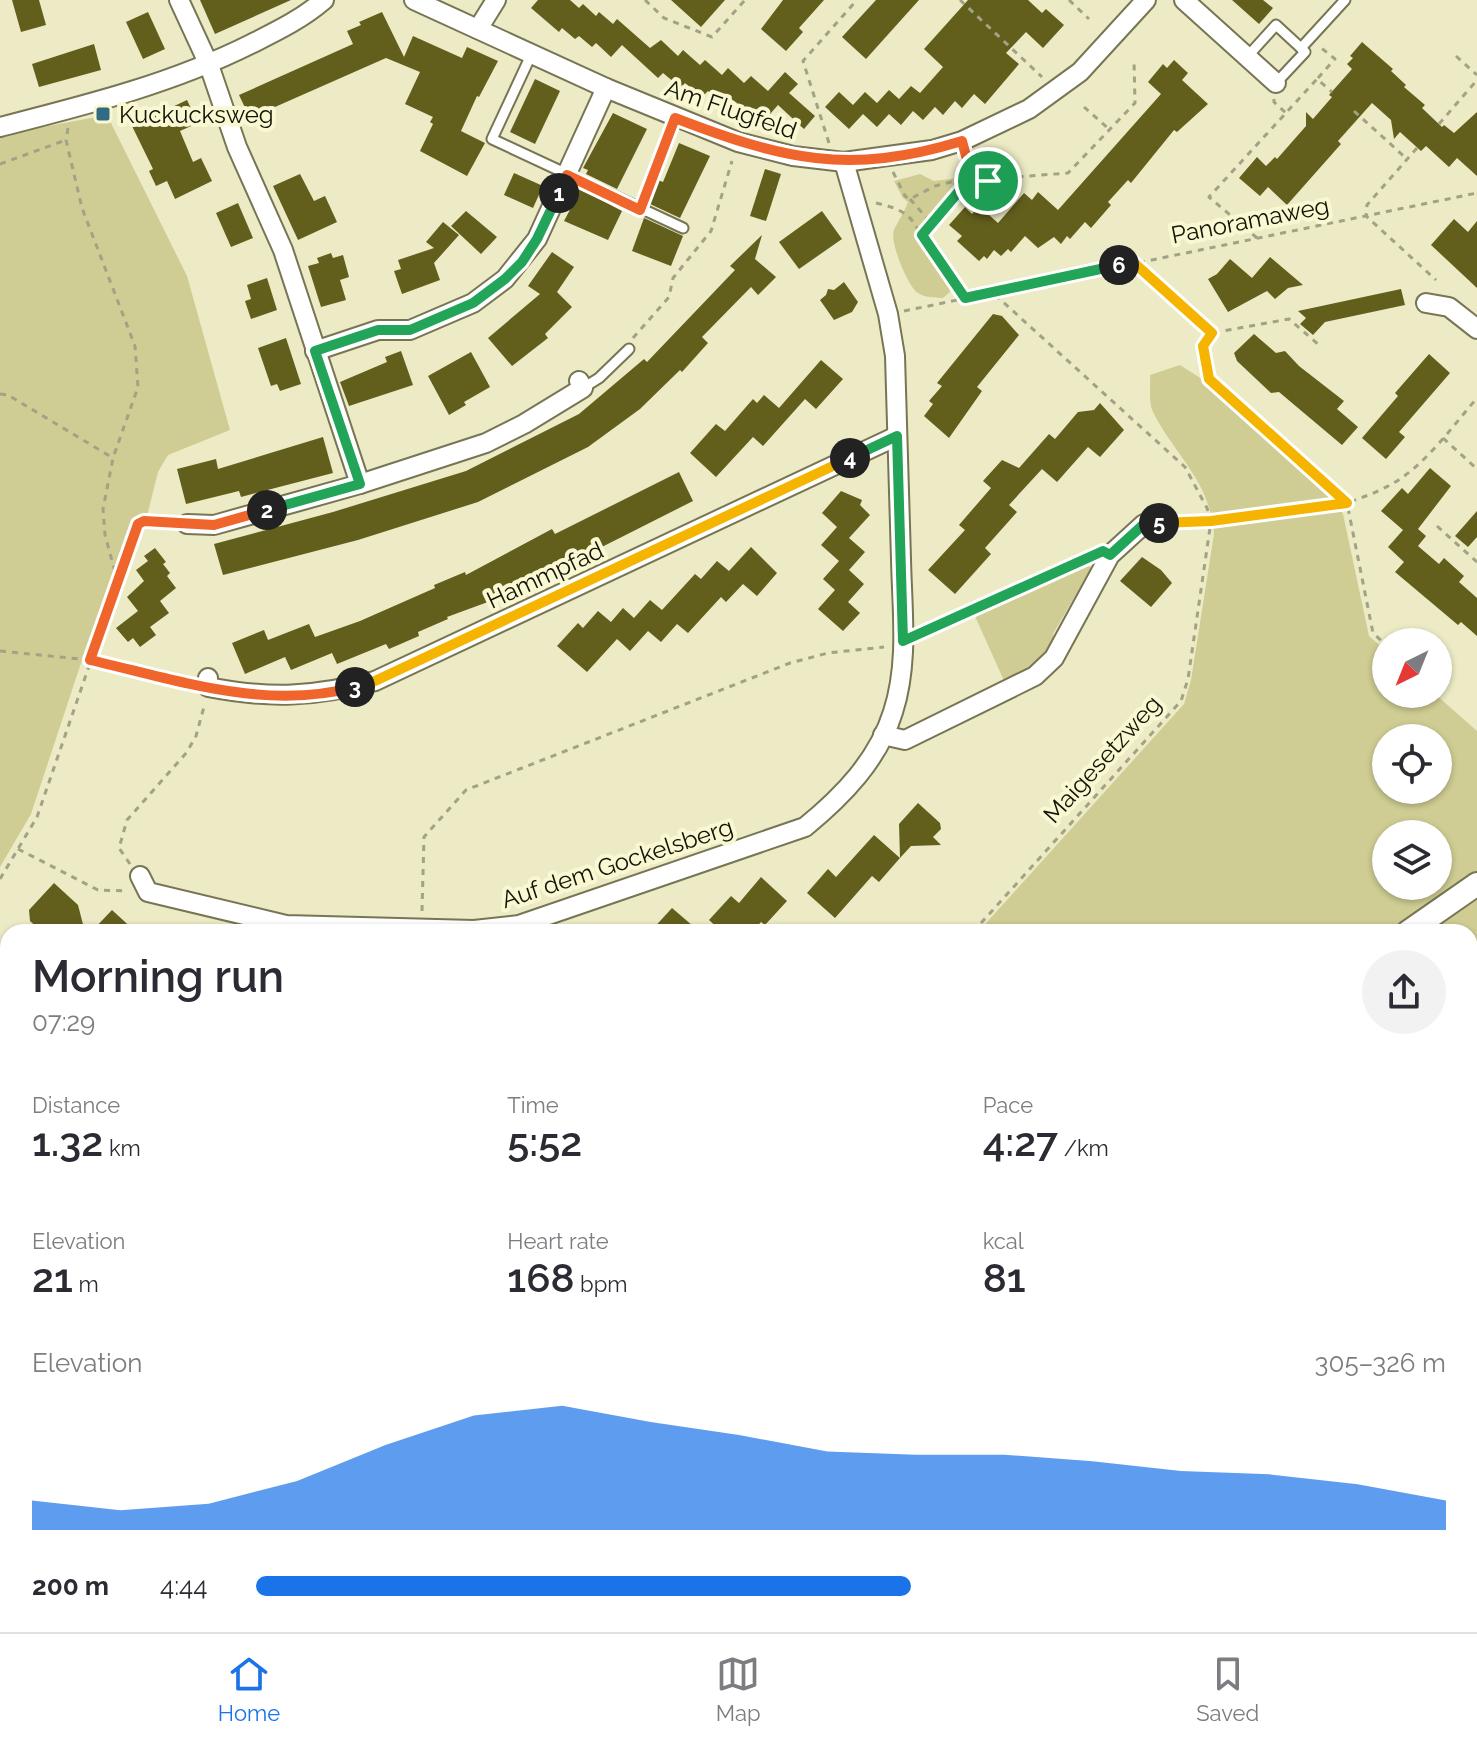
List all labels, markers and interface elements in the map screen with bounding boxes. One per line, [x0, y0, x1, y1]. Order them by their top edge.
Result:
street label: Am Flugfeld [661, 73, 801, 145]
place label: Kuckucksweg [119, 100, 274, 129]
marker: Kuckucksweg [94, 105, 112, 123]
pin [954, 147, 1022, 215]
icon: arrive [966, 159, 1010, 203]
pin: 1 [539, 173, 579, 213]
text: 1 [554, 180, 564, 206]
street label: Panoramaweg [1169, 190, 1331, 250]
pin: 6 [1099, 245, 1139, 285]
text: 6 [1112, 252, 1126, 278]
pin: 4 [830, 438, 870, 478]
text: 4 [844, 445, 856, 471]
pin: 2 [247, 490, 287, 530]
text: 2 [261, 497, 273, 523]
pin: 5 [1139, 503, 1179, 543]
text: 5 [1153, 510, 1165, 536]
street label: Hammpfad [482, 535, 608, 615]
north arrow [1372, 628, 1452, 708]
map controls [1372, 628, 1452, 900]
pin: 3 [335, 667, 375, 707]
text: 3 [349, 674, 361, 700]
street label: Maigesetzweg [1037, 689, 1167, 829]
button: locate [1372, 724, 1452, 804]
street label: Auf dem Gockelsberg [498, 812, 736, 914]
button: layers [1372, 820, 1452, 900]
button: share [1362, 950, 1446, 1034]
text: Morning run [32, 951, 284, 1002]
text: 07:29 [32, 1007, 95, 1037]
text: Distance [32, 1092, 120, 1118]
text: Time [507, 1092, 559, 1118]
text: Pace [983, 1092, 1033, 1118]
text: 1.32 [32, 1118, 103, 1165]
text: 5:52 [507, 1118, 582, 1165]
text: 4:27 [983, 1118, 1058, 1165]
text: km [103, 1135, 141, 1161]
text: /km [1058, 1135, 1109, 1161]
text: Elevation [32, 1228, 125, 1254]
text: Heart rate [507, 1228, 609, 1254]
text: kcal [983, 1228, 1024, 1254]
text: 21 [32, 1254, 73, 1301]
text: 168 [507, 1254, 575, 1301]
text: 81 [983, 1254, 1026, 1301]
text: m [73, 1271, 99, 1297]
text: bpm [575, 1271, 627, 1297]
text: Elevation [32, 1348, 142, 1378]
text: 305–326 m [1315, 1348, 1446, 1378]
text: 200 m [32, 1571, 109, 1601]
text: 4:44 [160, 1571, 207, 1601]
tab: Home [218, 1652, 280, 1726]
tab: Map [716, 1652, 761, 1726]
tab: Saved [1196, 1652, 1259, 1726]

